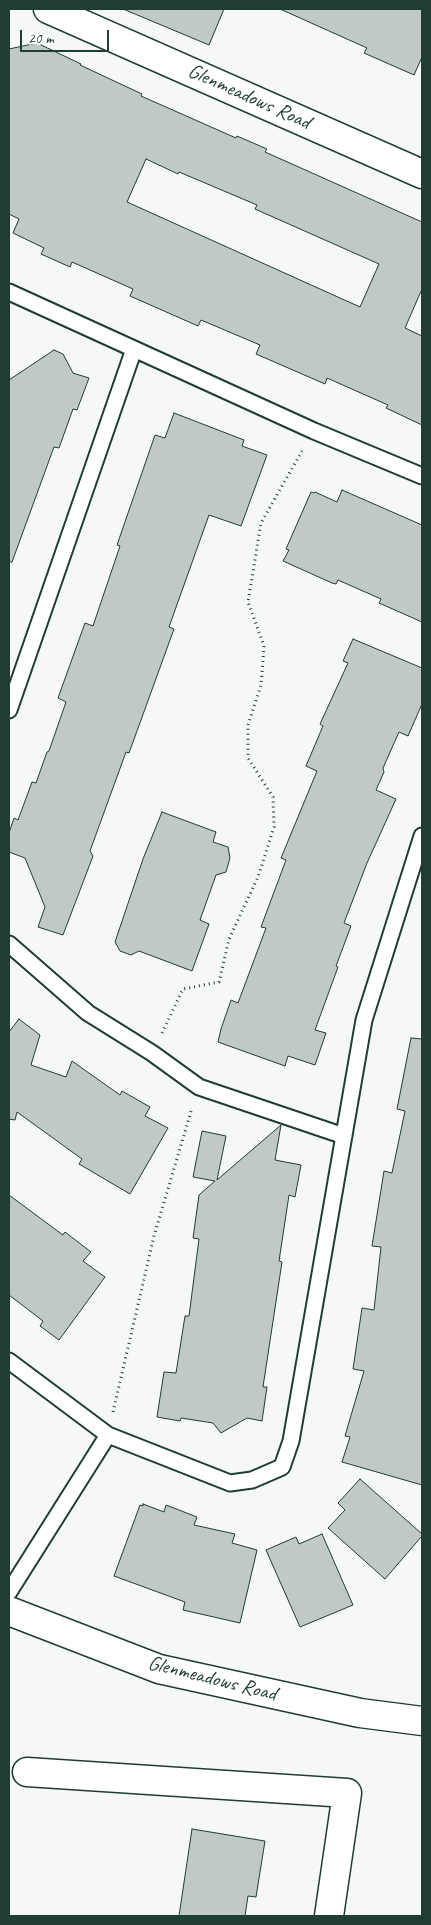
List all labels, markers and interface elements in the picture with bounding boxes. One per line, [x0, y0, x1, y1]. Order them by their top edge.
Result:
scale bar [22, 20, 111, 52]
text: 20 m [28, 29, 54, 48]
street label: Glenmeadows Road [184, 59, 314, 135]
street label: Glenmeadows Road [145, 1651, 279, 1707]

